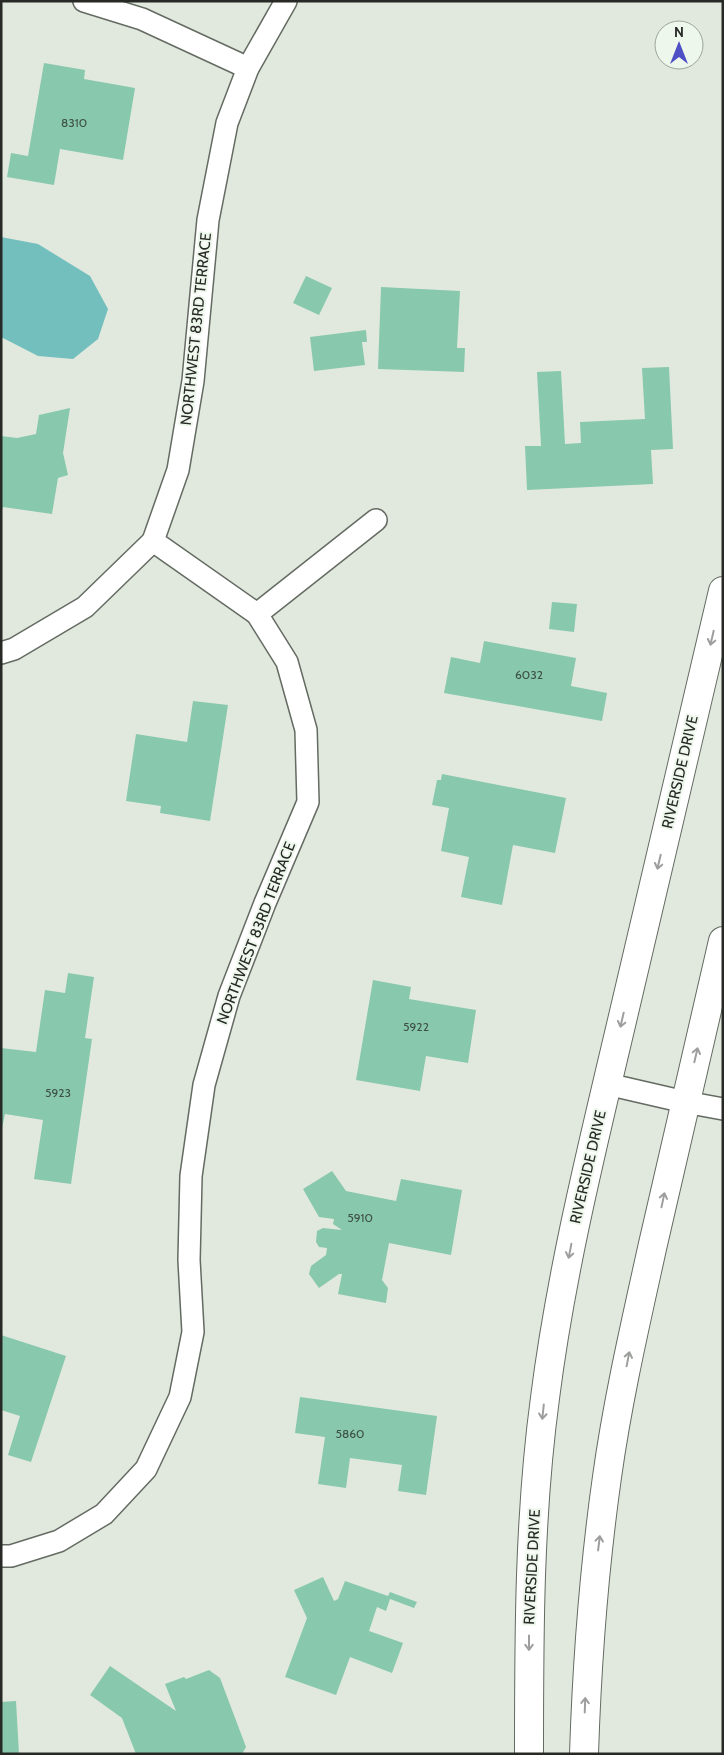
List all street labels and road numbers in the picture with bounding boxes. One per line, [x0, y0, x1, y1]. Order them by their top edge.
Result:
street label: NORTHWEST 83RD TERRACE [177, 232, 215, 426]
street label: RIVERSIDE DRIVE [658, 714, 702, 830]
street label: NORTHWEST 83RD TERRACE [213, 839, 299, 1027]
street label: RIVERSIDE DRIVE [566, 1109, 610, 1225]
street label: RIVERSIDE DRIVE [520, 1509, 544, 1625]

